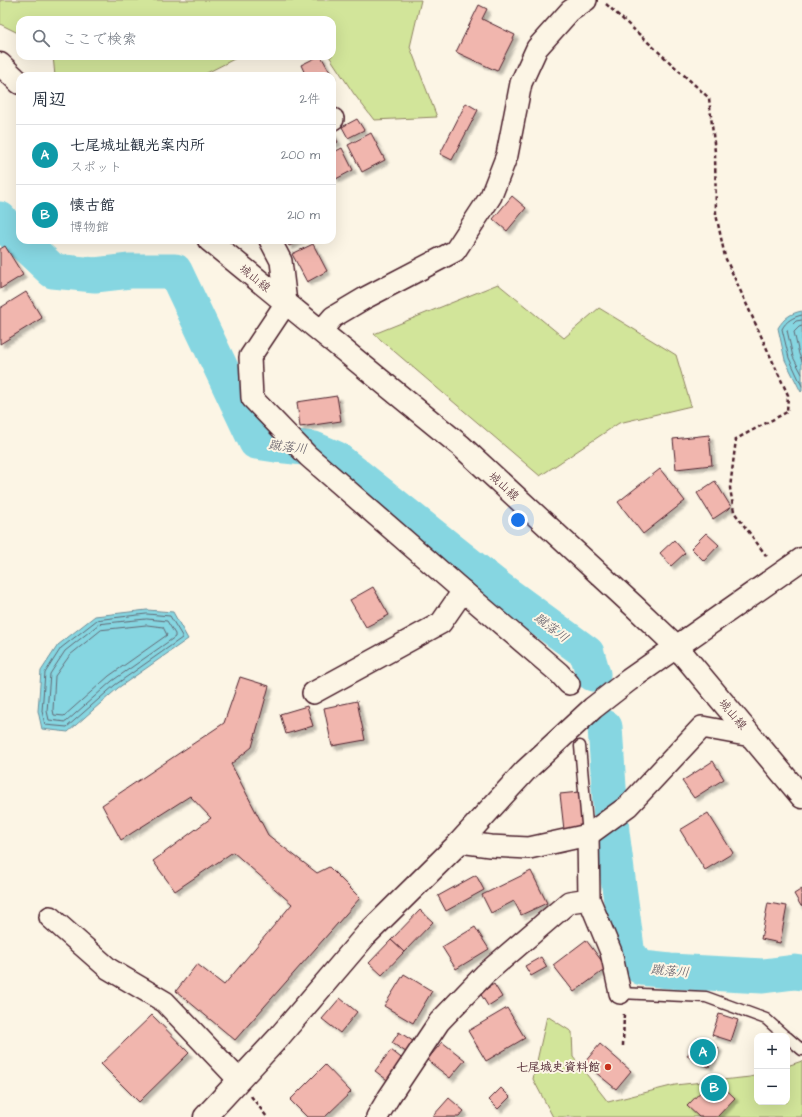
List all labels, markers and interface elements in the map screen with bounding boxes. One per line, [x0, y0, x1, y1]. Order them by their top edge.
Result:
search box [16, 16, 336, 60]
icon: search [30, 27, 52, 49]
text: ここで検索 [62, 29, 137, 50]
text: 周辺 [32, 88, 66, 112]
text: 2件 [300, 90, 320, 108]
text: 七尾城址観光案内所 [70, 135, 205, 156]
text: A [41, 146, 49, 164]
text: 200 m [281, 146, 320, 164]
text: スポット [70, 158, 122, 176]
text: 懐古館 [70, 195, 115, 216]
text: B [40, 206, 50, 224]
text: 210 m [287, 206, 320, 224]
text: 博物館 [70, 218, 109, 236]
street label: 城山線 [235, 260, 274, 296]
water label: 蹴落川 [267, 436, 308, 458]
street label: 城山線 [485, 468, 523, 505]
your location [508, 510, 528, 530]
water label: 蹴落川 [530, 609, 572, 647]
street label: 城山線 [715, 695, 751, 734]
water label: 蹴落川 [650, 960, 690, 982]
map controls [754, 1033, 790, 1105]
button: + [754, 1033, 790, 1069]
pin: A [690, 1037, 716, 1067]
place label: 七尾城史資料館 [516, 1059, 600, 1076]
marker: 七尾城史資料館 [603, 1062, 613, 1072]
button: − [754, 1069, 790, 1105]
pin: B [701, 1073, 727, 1103]

